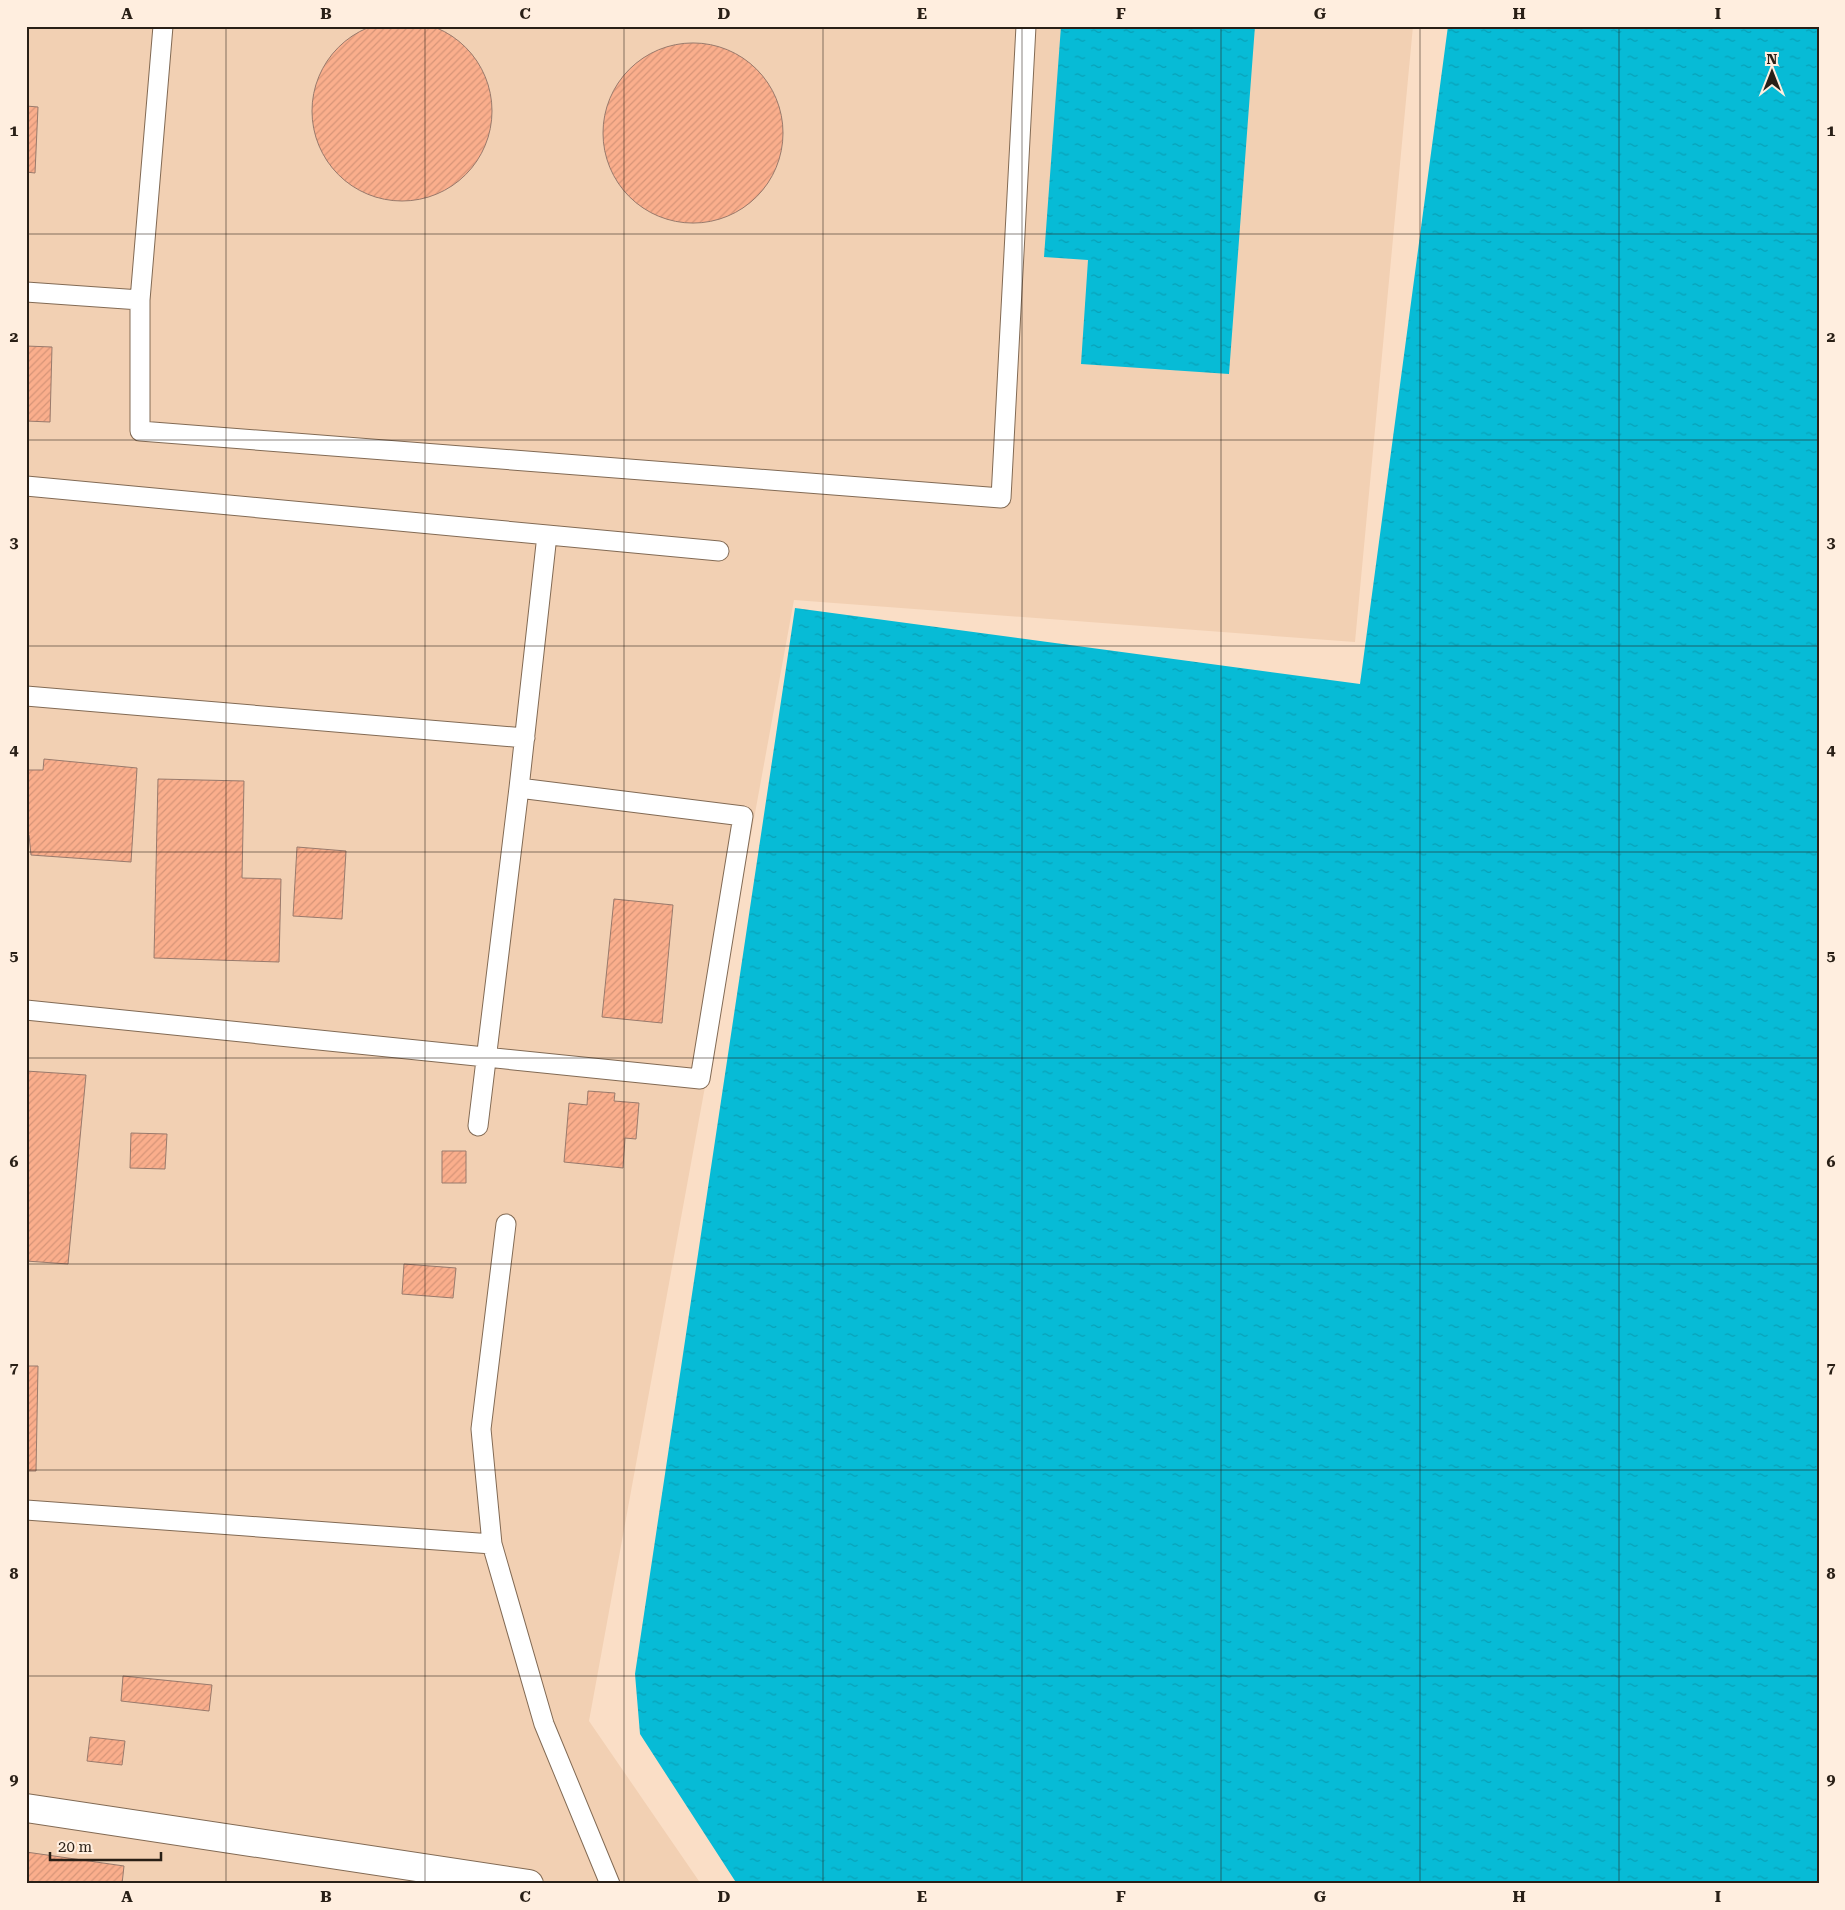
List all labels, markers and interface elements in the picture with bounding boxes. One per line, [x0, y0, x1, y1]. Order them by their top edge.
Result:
text: A [121, 4, 133, 23]
text: B [320, 4, 332, 23]
text: C [519, 4, 531, 23]
text: D [718, 4, 731, 23]
text: E [917, 4, 927, 23]
text: F [1116, 4, 1126, 23]
text: G [1314, 4, 1327, 23]
text: H [1512, 4, 1526, 23]
text: I [1715, 4, 1721, 23]
north arrow [1748, 48, 1798, 98]
text: N [1767, 51, 1778, 67]
text: 1 [10, 121, 19, 140]
text: 1 [1827, 121, 1836, 140]
text: 2 [10, 327, 19, 346]
text: 2 [1827, 327, 1836, 346]
text: 3 [10, 533, 19, 552]
text: 3 [1827, 533, 1836, 552]
text: 4 [10, 740, 19, 759]
text: 4 [1827, 740, 1836, 759]
text: 5 [10, 946, 19, 965]
text: 5 [1827, 946, 1836, 965]
text: 6 [10, 1152, 19, 1171]
text: 6 [1827, 1152, 1836, 1171]
text: 7 [10, 1358, 19, 1377]
text: 7 [1827, 1358, 1836, 1377]
text: 8 [10, 1564, 19, 1583]
text: 8 [1827, 1564, 1836, 1583]
text: 9 [10, 1770, 19, 1789]
text: 9 [1827, 1770, 1836, 1789]
scale bar [50, 1830, 161, 1862]
text: 20 m [58, 1838, 93, 1856]
text: A [121, 1887, 133, 1906]
text: B [320, 1887, 332, 1906]
text: C [519, 1887, 531, 1906]
text: D [718, 1887, 731, 1906]
text: E [917, 1887, 927, 1906]
text: F [1116, 1887, 1126, 1906]
text: G [1314, 1887, 1327, 1906]
text: H [1512, 1887, 1526, 1906]
text: I [1715, 1887, 1721, 1906]

